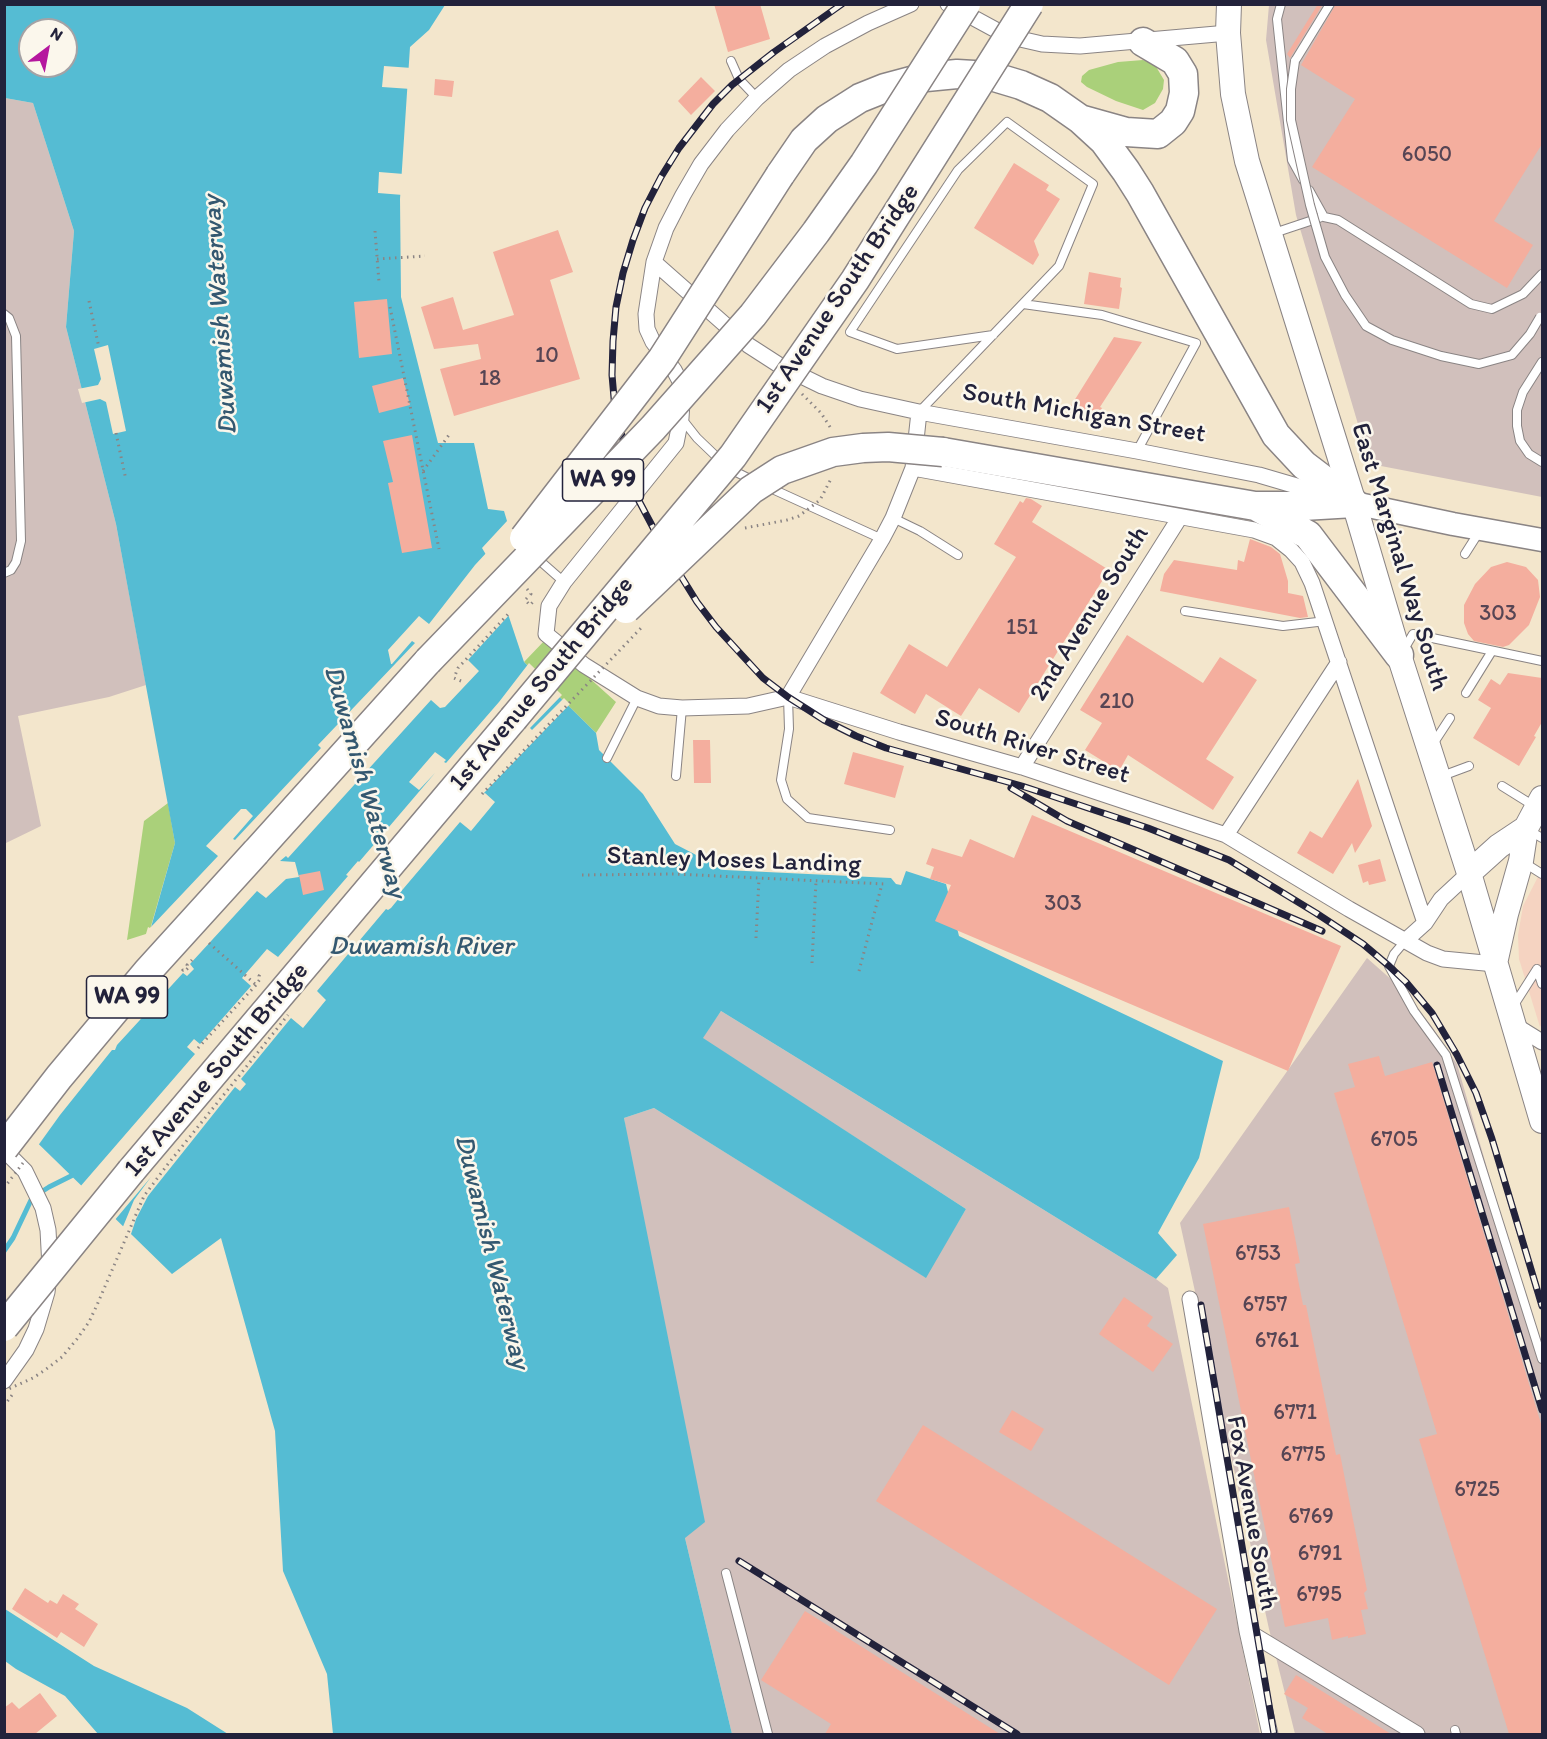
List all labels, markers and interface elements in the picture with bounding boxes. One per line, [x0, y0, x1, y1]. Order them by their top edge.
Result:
north arrow [18, 18, 78, 78]
text: N [47, 23, 66, 45]
house number: 6050 [1402, 142, 1452, 168]
street label: 1st Avenue South Bridge [749, 178, 927, 420]
water label: Duwamish Waterway [196, 194, 246, 436]
house number: 10 [535, 343, 559, 369]
house number: 18 [479, 366, 501, 392]
street label: South Michigan Street [960, 377, 1208, 451]
street label: East Marginal Way South [1343, 419, 1455, 695]
road number: WA 99 [562, 459, 644, 501]
street label: 2nd Avenue South [1024, 521, 1156, 707]
street label: 1st Avenue South Bridge [443, 570, 641, 798]
house number: 303 [1479, 601, 1517, 627]
house number: 151 [1006, 615, 1038, 641]
water label: Duwamish Waterway [315, 662, 413, 902]
house number: 210 [1099, 689, 1135, 715]
street label: South River Street [931, 703, 1133, 791]
street label: Stanley Moses Landing [606, 841, 862, 881]
house number: 303 [1044, 891, 1082, 917]
water label: Duwamish River [329, 931, 513, 963]
street label: 1st Avenue South Bridge [118, 956, 316, 1184]
road number: WA 99 [86, 976, 168, 1018]
house number: 6705 [1370, 1127, 1418, 1153]
water label: Duwamish Waterway [446, 1132, 536, 1372]
house number: 6753 [1235, 1241, 1281, 1267]
house number: 6757 [1242, 1292, 1288, 1318]
house number: 6761 [1255, 1328, 1299, 1354]
house number: 6771 [1273, 1400, 1317, 1426]
street label: Fox Avenue South [1219, 1413, 1283, 1613]
house number: 6775 [1280, 1442, 1326, 1468]
house number: 6725 [1454, 1477, 1500, 1503]
house number: 6769 [1288, 1504, 1334, 1530]
house number: 6791 [1298, 1541, 1342, 1567]
house number: 6795 [1296, 1582, 1342, 1608]

